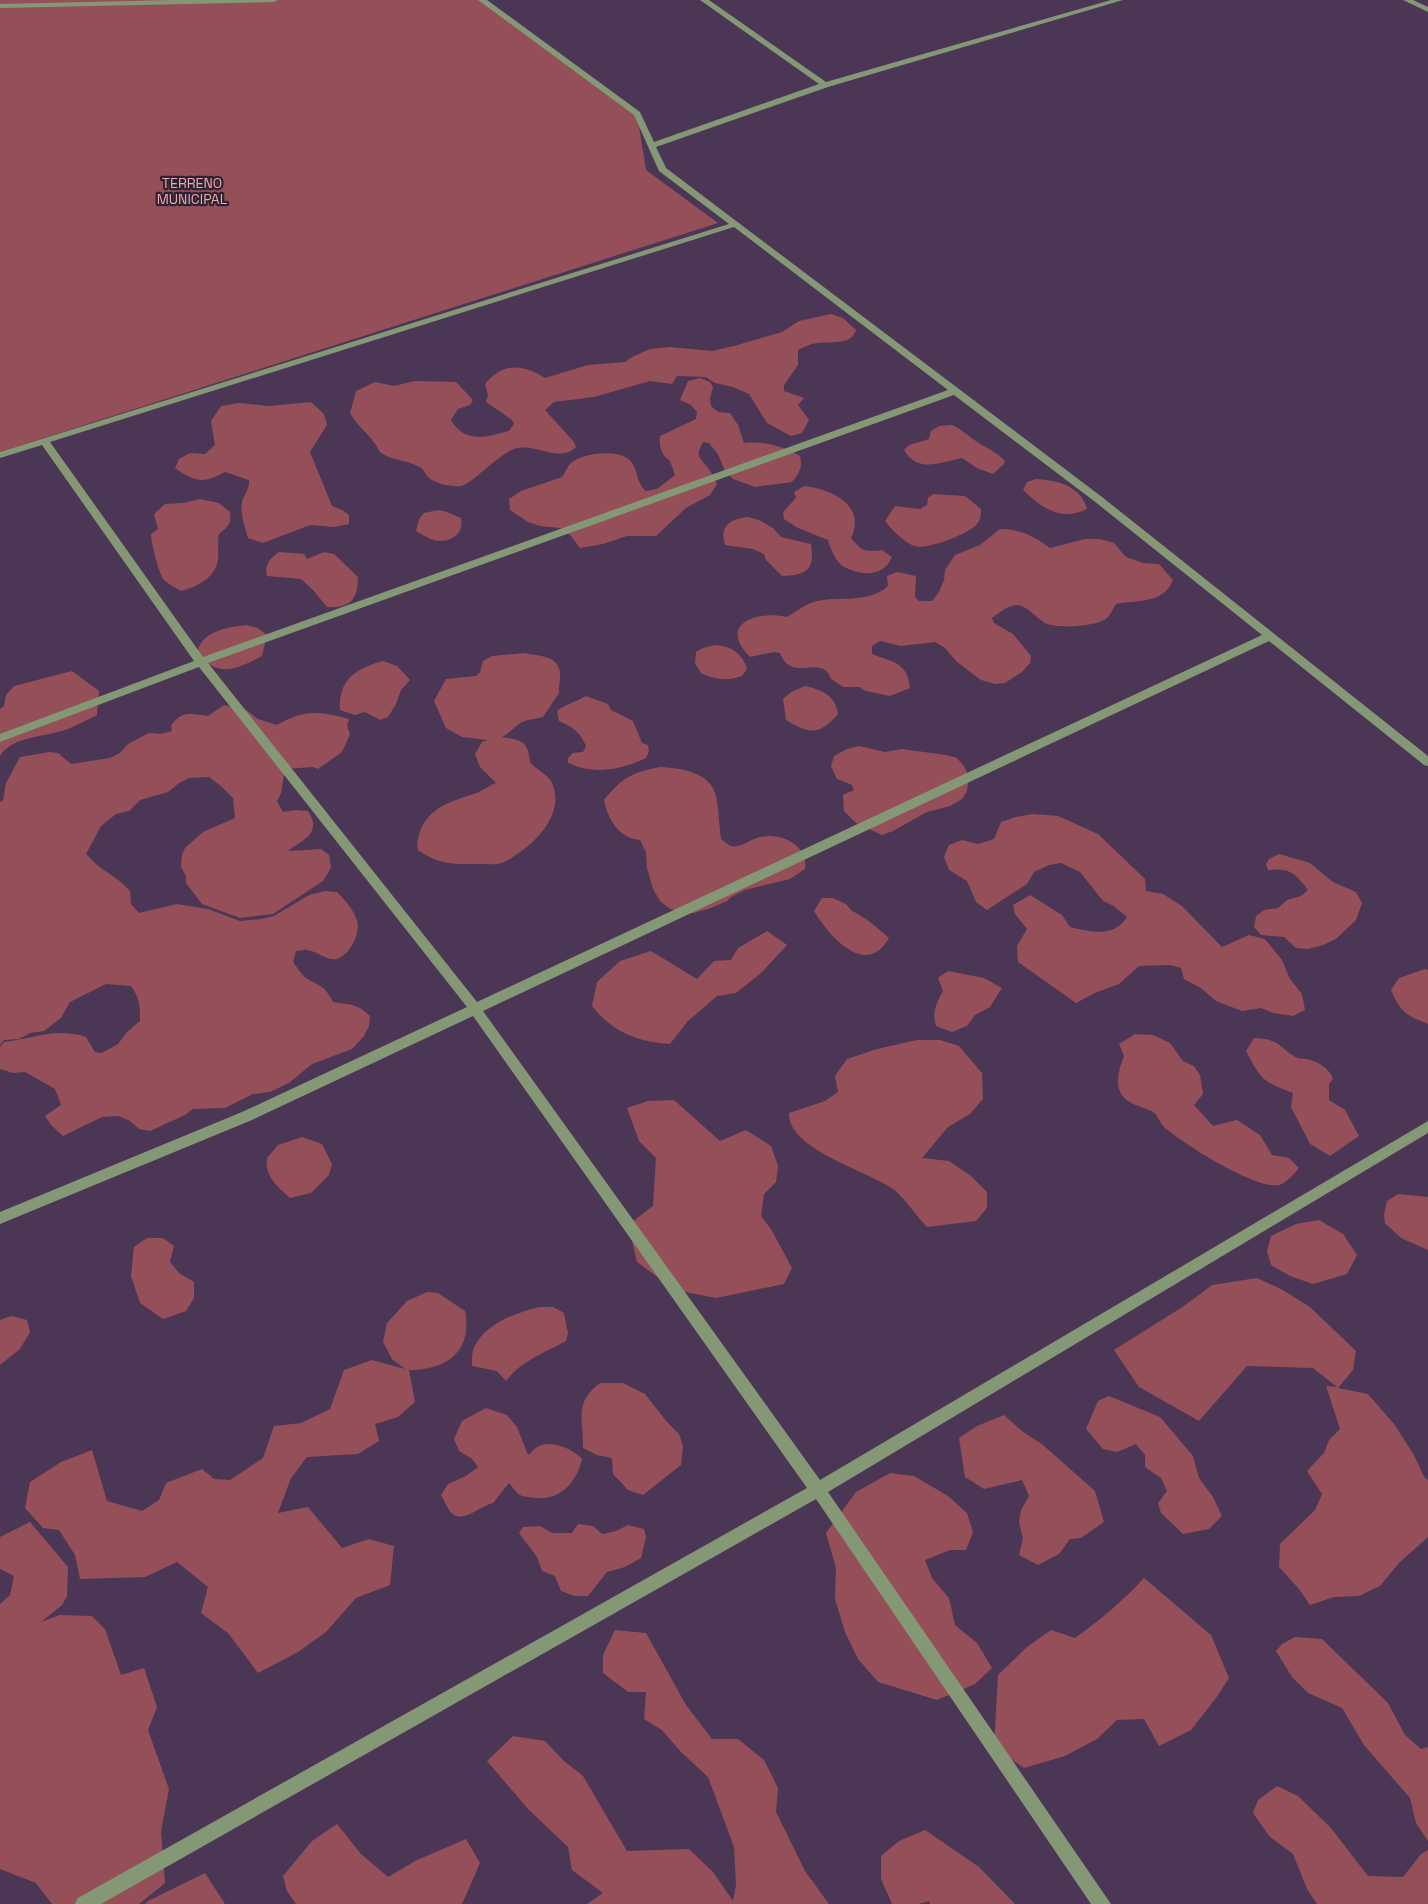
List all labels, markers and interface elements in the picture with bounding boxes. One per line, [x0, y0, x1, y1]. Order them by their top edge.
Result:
park label: TERRENO MUNICIPAL [157, 174, 228, 208]

